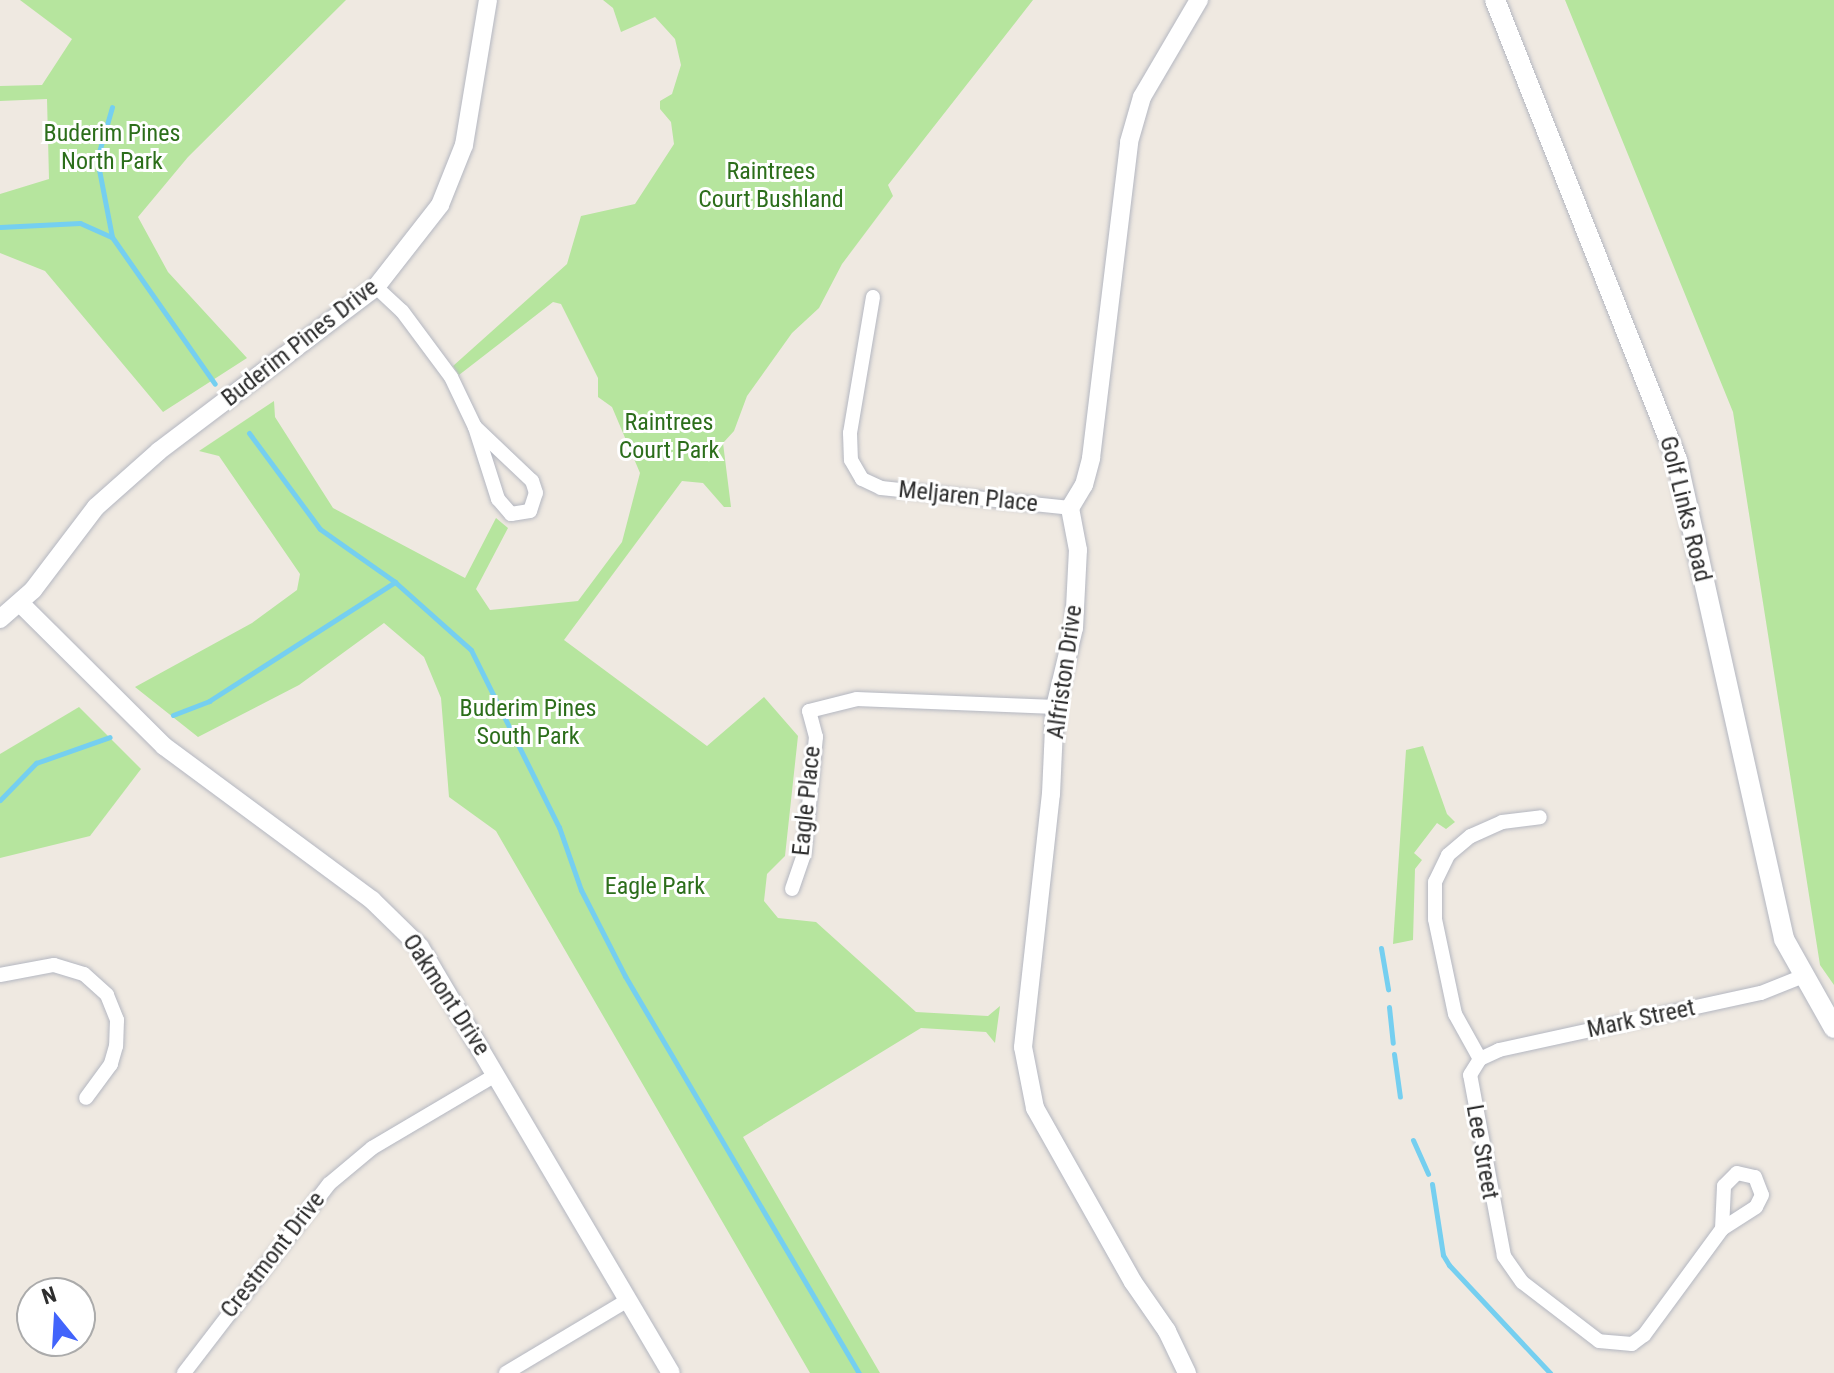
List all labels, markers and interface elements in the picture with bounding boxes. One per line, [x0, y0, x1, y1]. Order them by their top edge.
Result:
park label: Buderim Pines North Park [44, 120, 180, 176]
park label: Raintrees Court Bushland [698, 158, 844, 214]
street label: Buderim Pines Drive [216, 273, 384, 413]
park label: Raintrees Court Park [619, 409, 719, 465]
street label: Golf Links Road [1653, 433, 1717, 585]
street label: Meljaren Place [897, 475, 1039, 519]
street label: Alfriston Drive [1041, 603, 1089, 741]
park label: Buderim Pines South Park [460, 695, 596, 751]
street label: Eagle Place [787, 745, 827, 857]
park label: Eagle Park [605, 873, 705, 901]
street label: Oakmont Drive [396, 929, 496, 1061]
street label: Mark Street [1584, 994, 1698, 1044]
street label: Lee Street [1460, 1102, 1504, 1202]
street label: Crestmont Drive [215, 1186, 331, 1324]
north arrow [16, 1277, 96, 1357]
text: N [39, 1282, 59, 1310]

